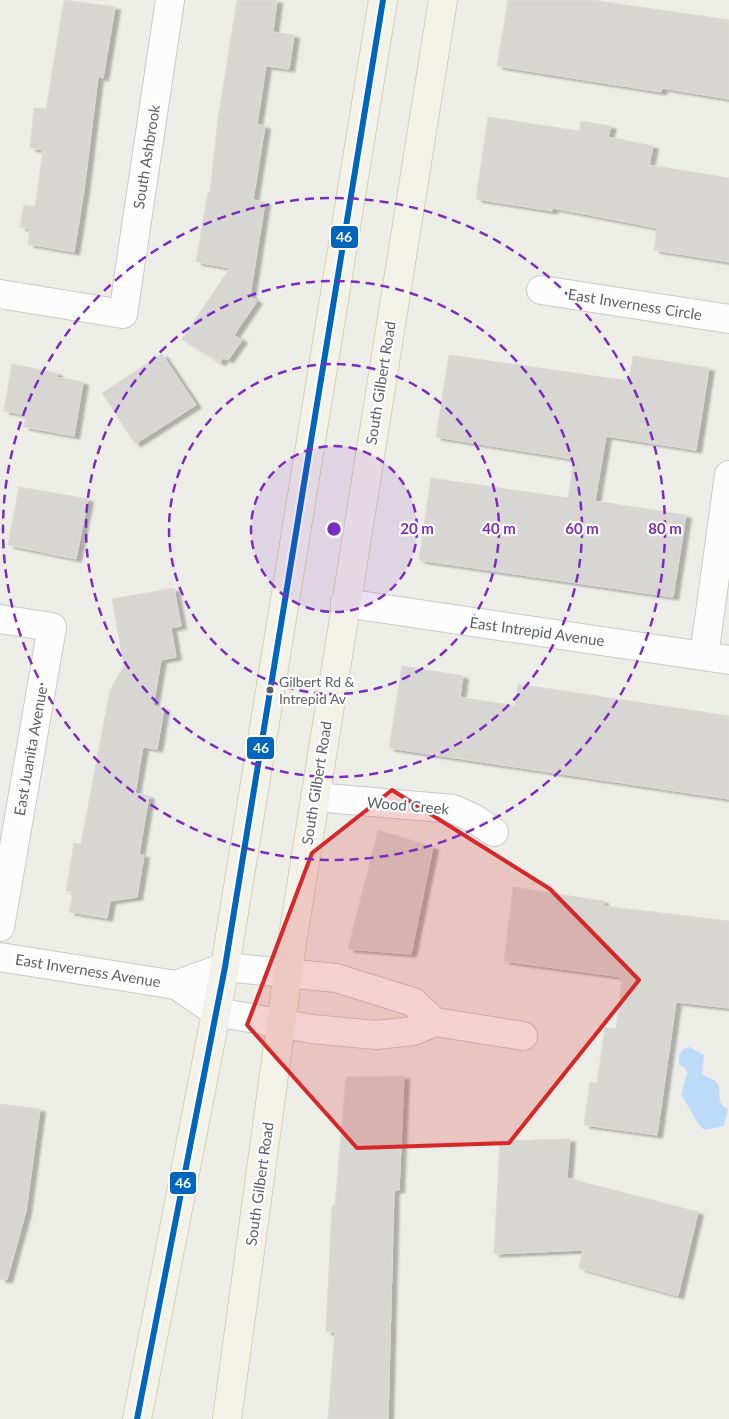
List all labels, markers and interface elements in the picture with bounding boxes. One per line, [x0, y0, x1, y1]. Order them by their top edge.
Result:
street label: South Ashbrook [129, 103, 163, 210]
line badge: 46 [330, 225, 359, 249]
text: 46 [336, 228, 352, 245]
street label: East Inverness Circle [567, 285, 704, 324]
street label: South Gilbert Road [361, 320, 399, 446]
text: 20 m [400, 519, 434, 537]
text: 40 m [482, 519, 516, 537]
text: 60 m [565, 519, 599, 537]
text: 80 m [648, 519, 682, 537]
centre of rings [325, 520, 343, 538]
street label: East Intrepid Avenue [469, 613, 606, 649]
place label: Gilbert Rd & Intrepid Av [279, 673, 355, 707]
street label: East Juanita Avenue [10, 685, 50, 817]
marker: Gilbert Rd & Intrepid Av [265, 685, 275, 695]
street label: South Gilbert Road [297, 720, 335, 846]
line badge: 46 [246, 736, 275, 760]
text: 46 [253, 739, 269, 756]
street label: Wood Creek [366, 792, 450, 818]
street label: East Inverness Avenue [14, 950, 162, 990]
street label: South Gilbert Road [241, 1121, 277, 1247]
line badge: 46 [169, 1171, 197, 1195]
text: 46 [175, 1174, 191, 1191]

